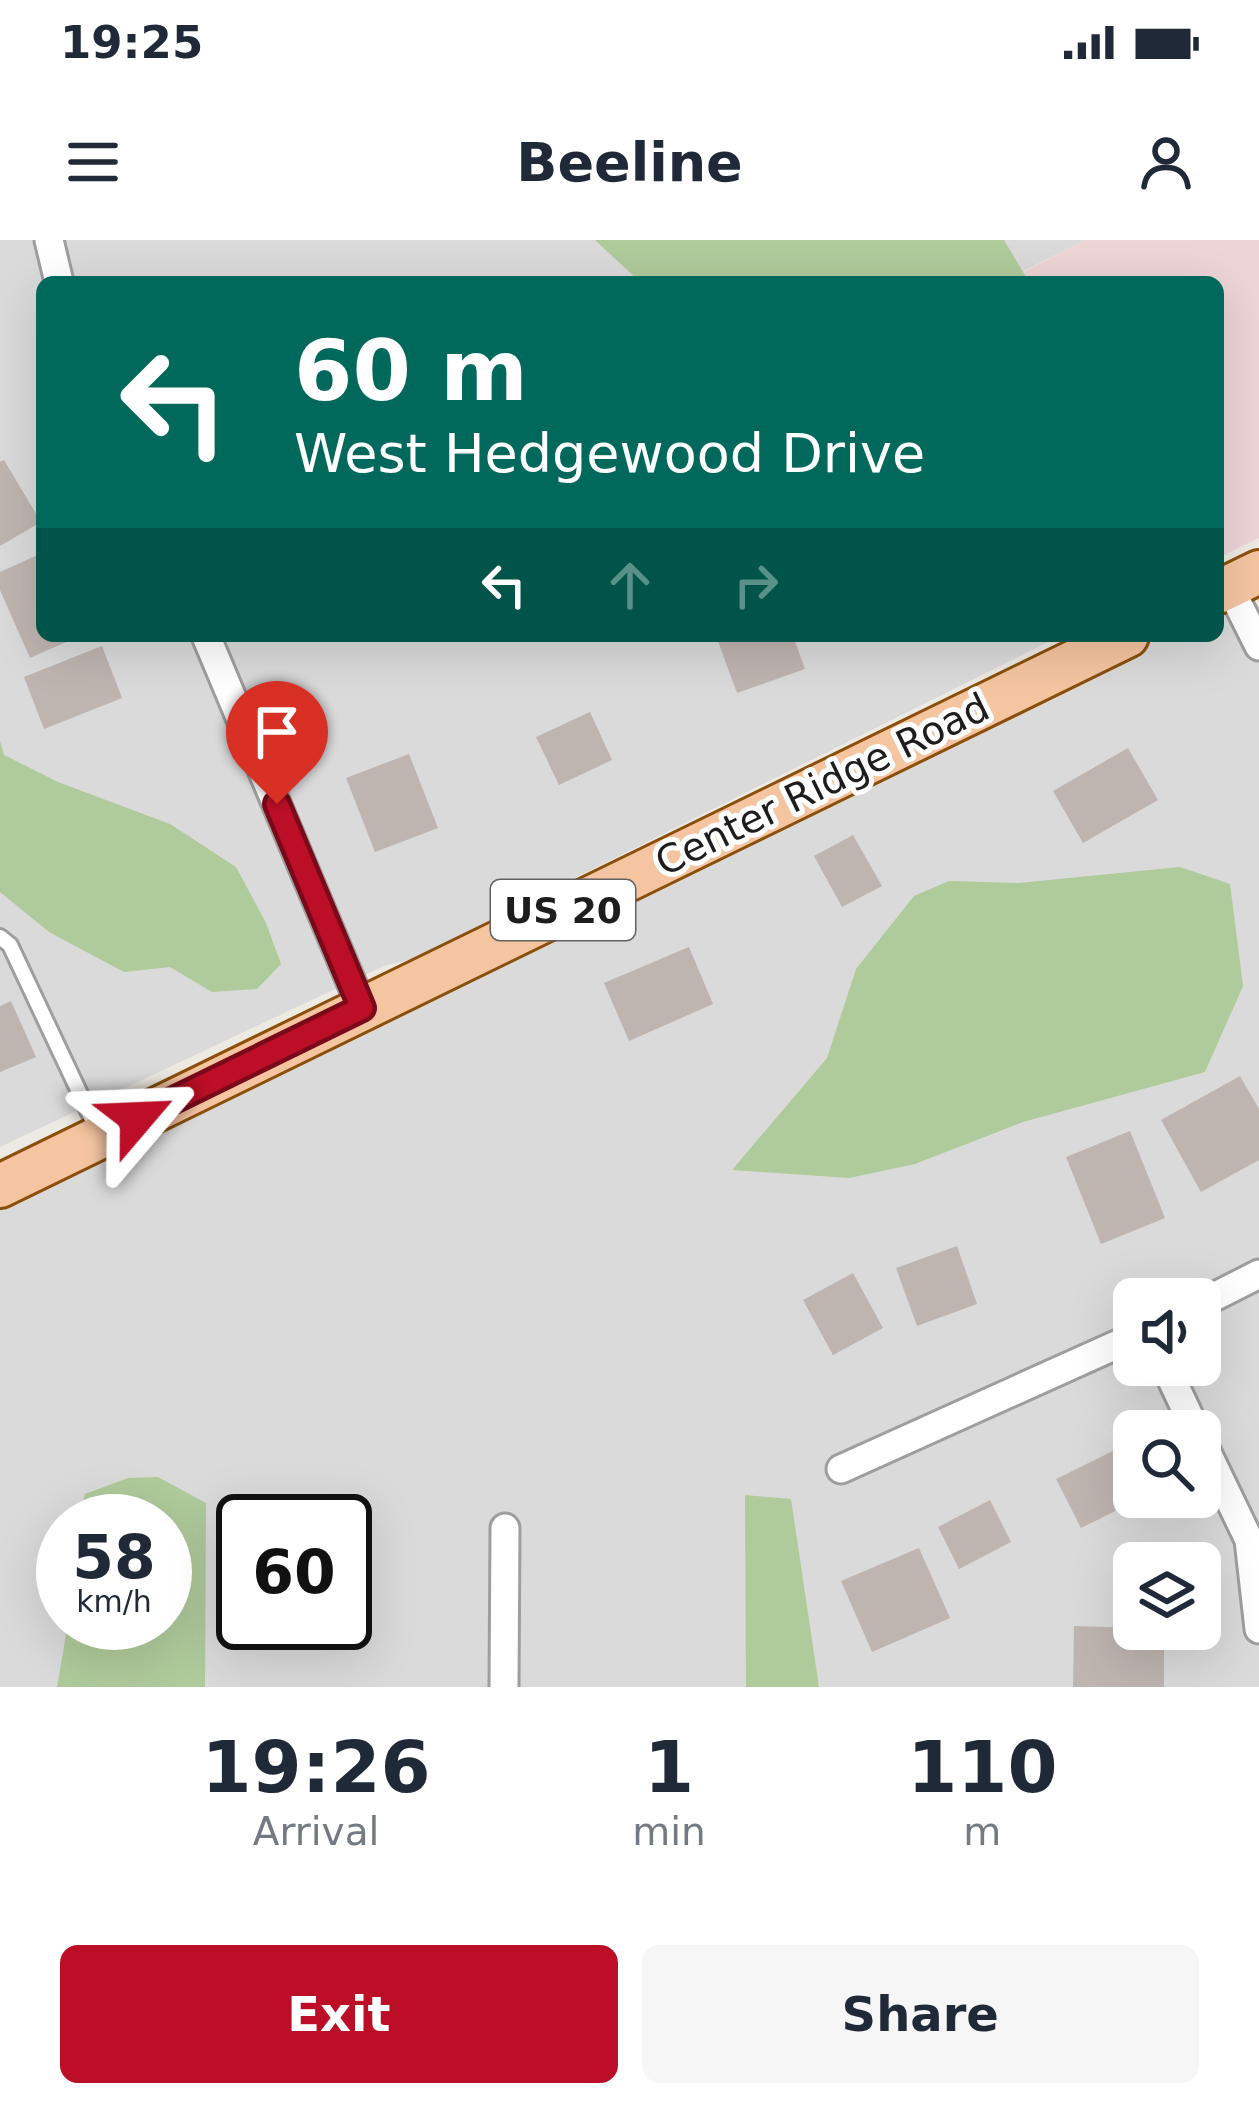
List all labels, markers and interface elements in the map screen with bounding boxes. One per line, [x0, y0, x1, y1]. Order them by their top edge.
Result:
text: 19:25 [60, 16, 203, 69]
icon: menu [60, 129, 126, 195]
icon: person [1133, 129, 1199, 195]
text: Beeline [516, 131, 743, 194]
text: 60 m [294, 322, 528, 420]
icon: left [96, 324, 252, 480]
text: West Hedgewood Drive [294, 422, 925, 485]
icon: left [471, 552, 537, 618]
icon: ahead [597, 552, 663, 618]
icon: right [723, 552, 789, 618]
pin [226, 681, 328, 804]
street label: Center Ridge Road [648, 684, 996, 885]
icon: arrive [244, 699, 310, 765]
road number: US 20 [491, 880, 635, 940]
position arrow [74, 1055, 200, 1181]
map controls [1113, 1278, 1221, 1650]
button: sound [1113, 1278, 1221, 1386]
button: search [1113, 1410, 1221, 1518]
speed limit sign: 60 [216, 1494, 372, 1650]
text: 58 [72, 1522, 156, 1592]
button: layers [1113, 1542, 1221, 1650]
text: km/h [76, 1584, 152, 1619]
text: 19:26 [201, 1725, 431, 1809]
text: 1 [644, 1725, 694, 1809]
text: 110 [907, 1725, 1057, 1809]
text: Arrival [253, 1809, 379, 1854]
text: min [632, 1809, 706, 1854]
text: m [963, 1809, 1001, 1854]
button: Exit [60, 1945, 618, 2083]
button: Share [642, 1945, 1199, 2083]

